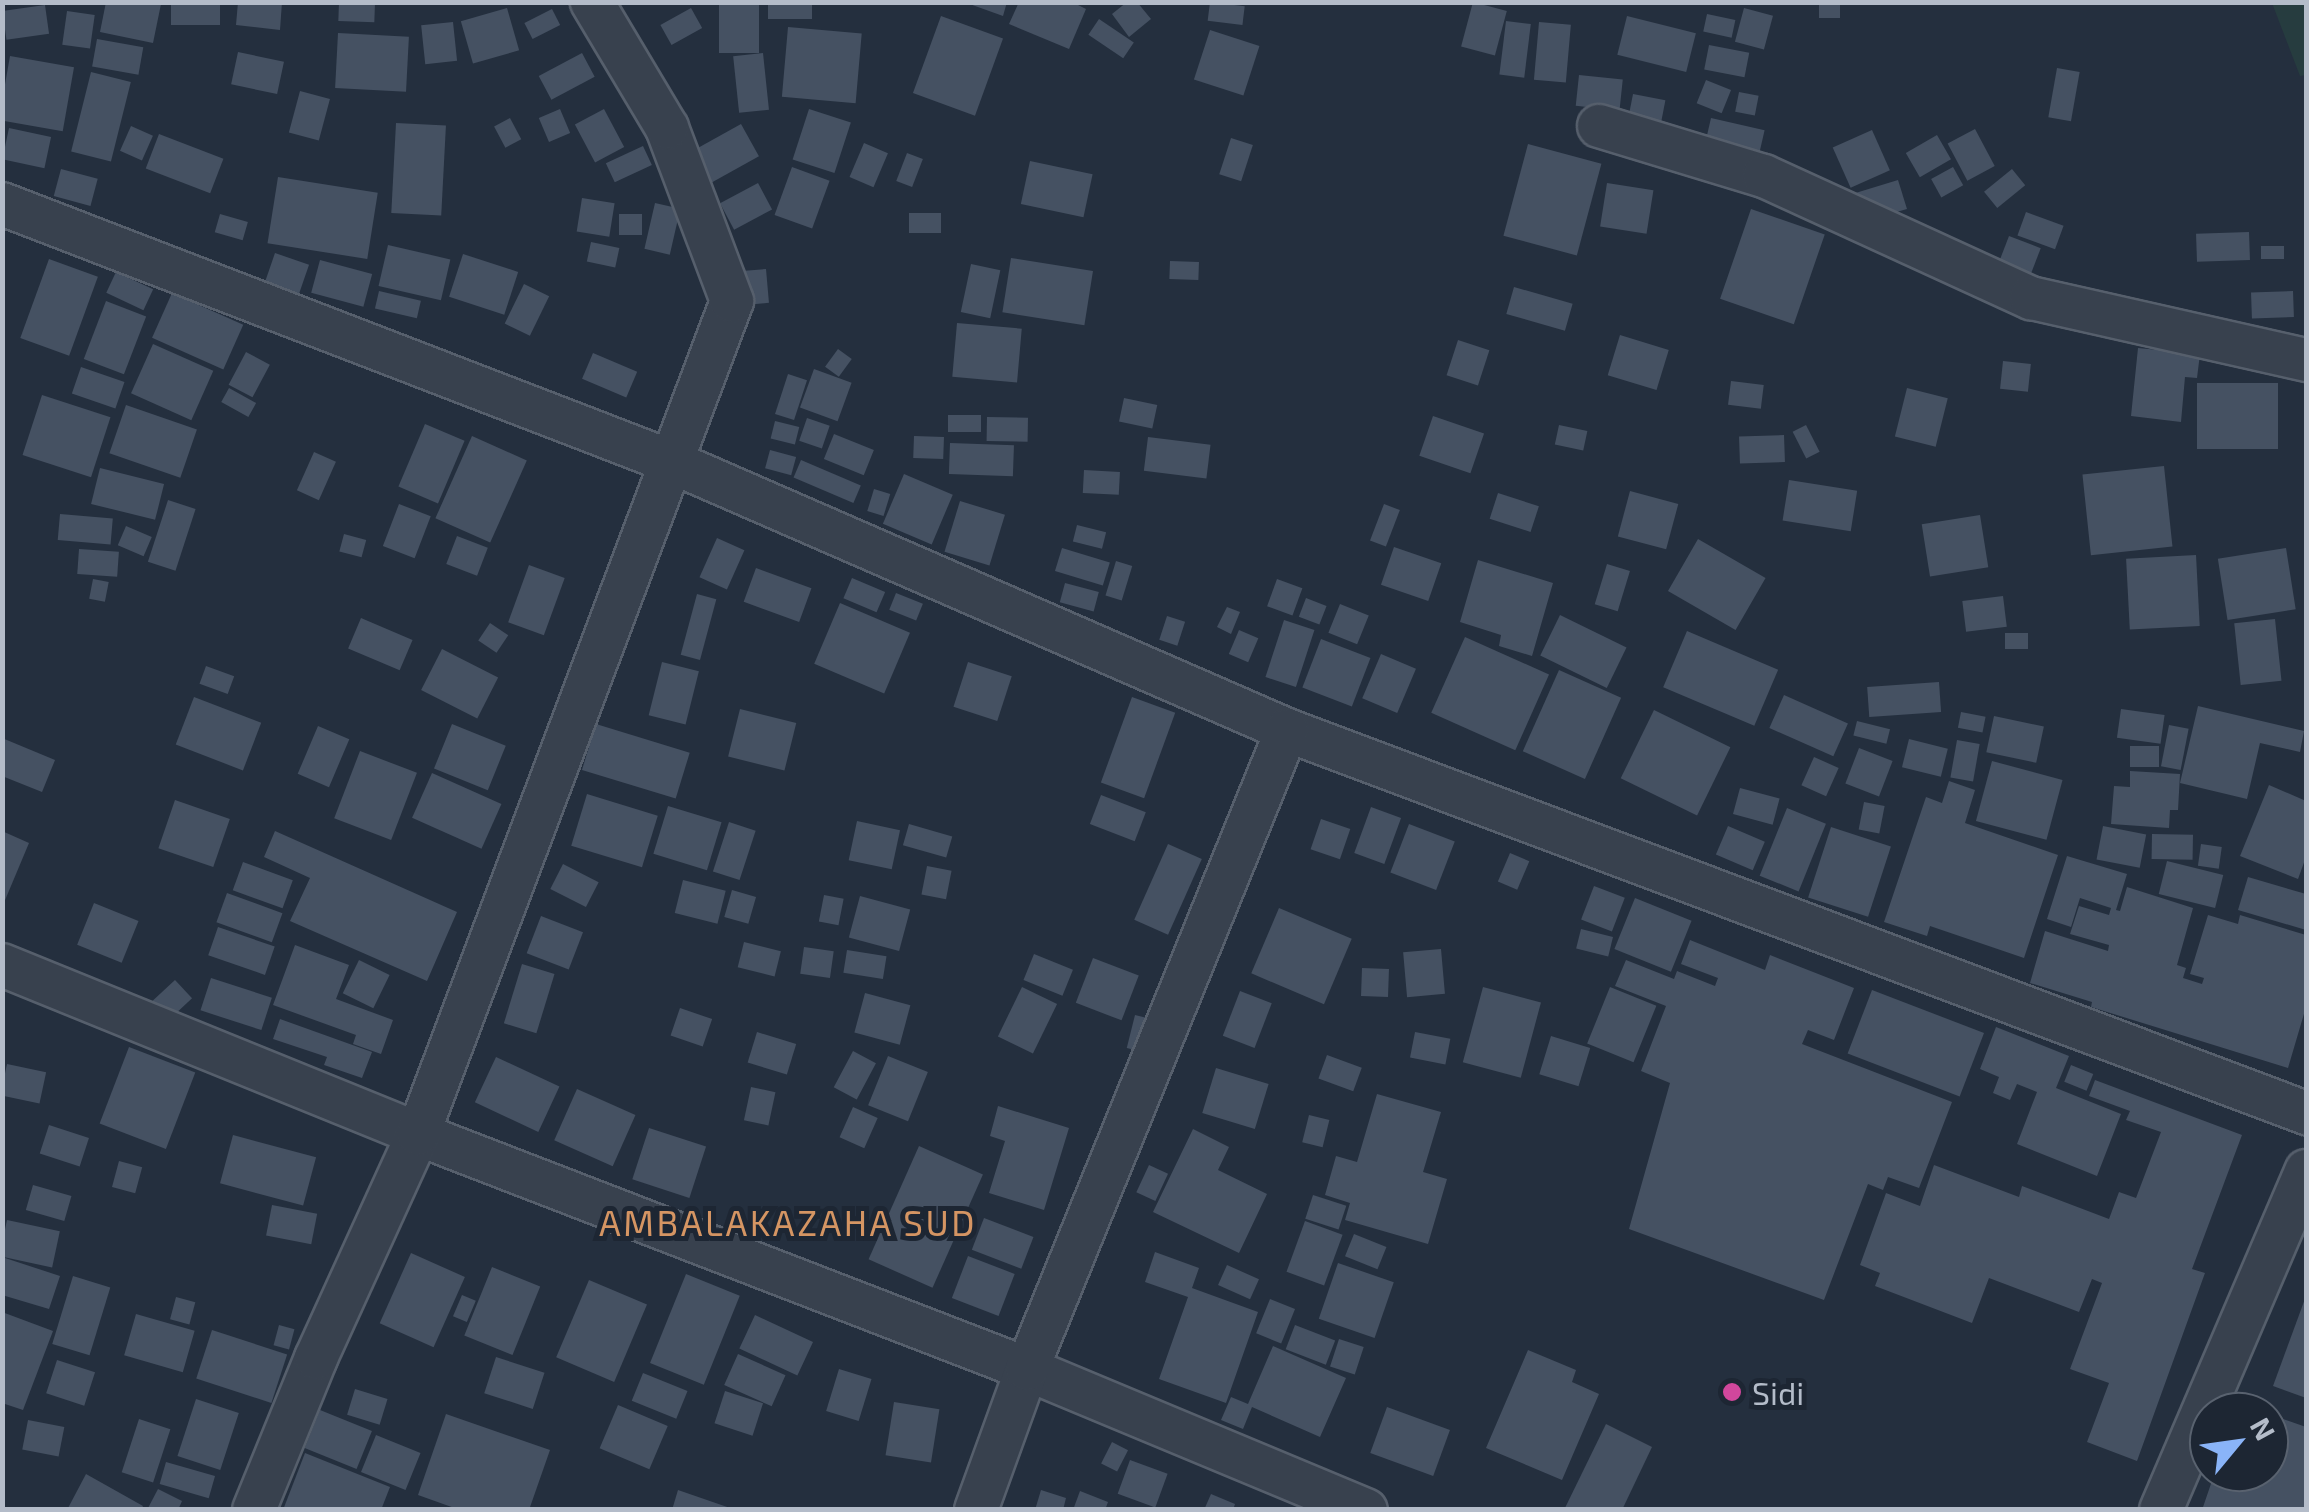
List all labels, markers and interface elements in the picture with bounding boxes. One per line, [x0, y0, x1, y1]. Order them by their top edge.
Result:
district label: AMBALAKAZAHA SUD [599, 1201, 977, 1243]
place label: Sidi [1752, 1373, 1804, 1411]
marker: Sidi [1721, 1381, 1743, 1403]
north arrow [2189, 1392, 2289, 1492]
text: N [2244, 1411, 2283, 1446]

